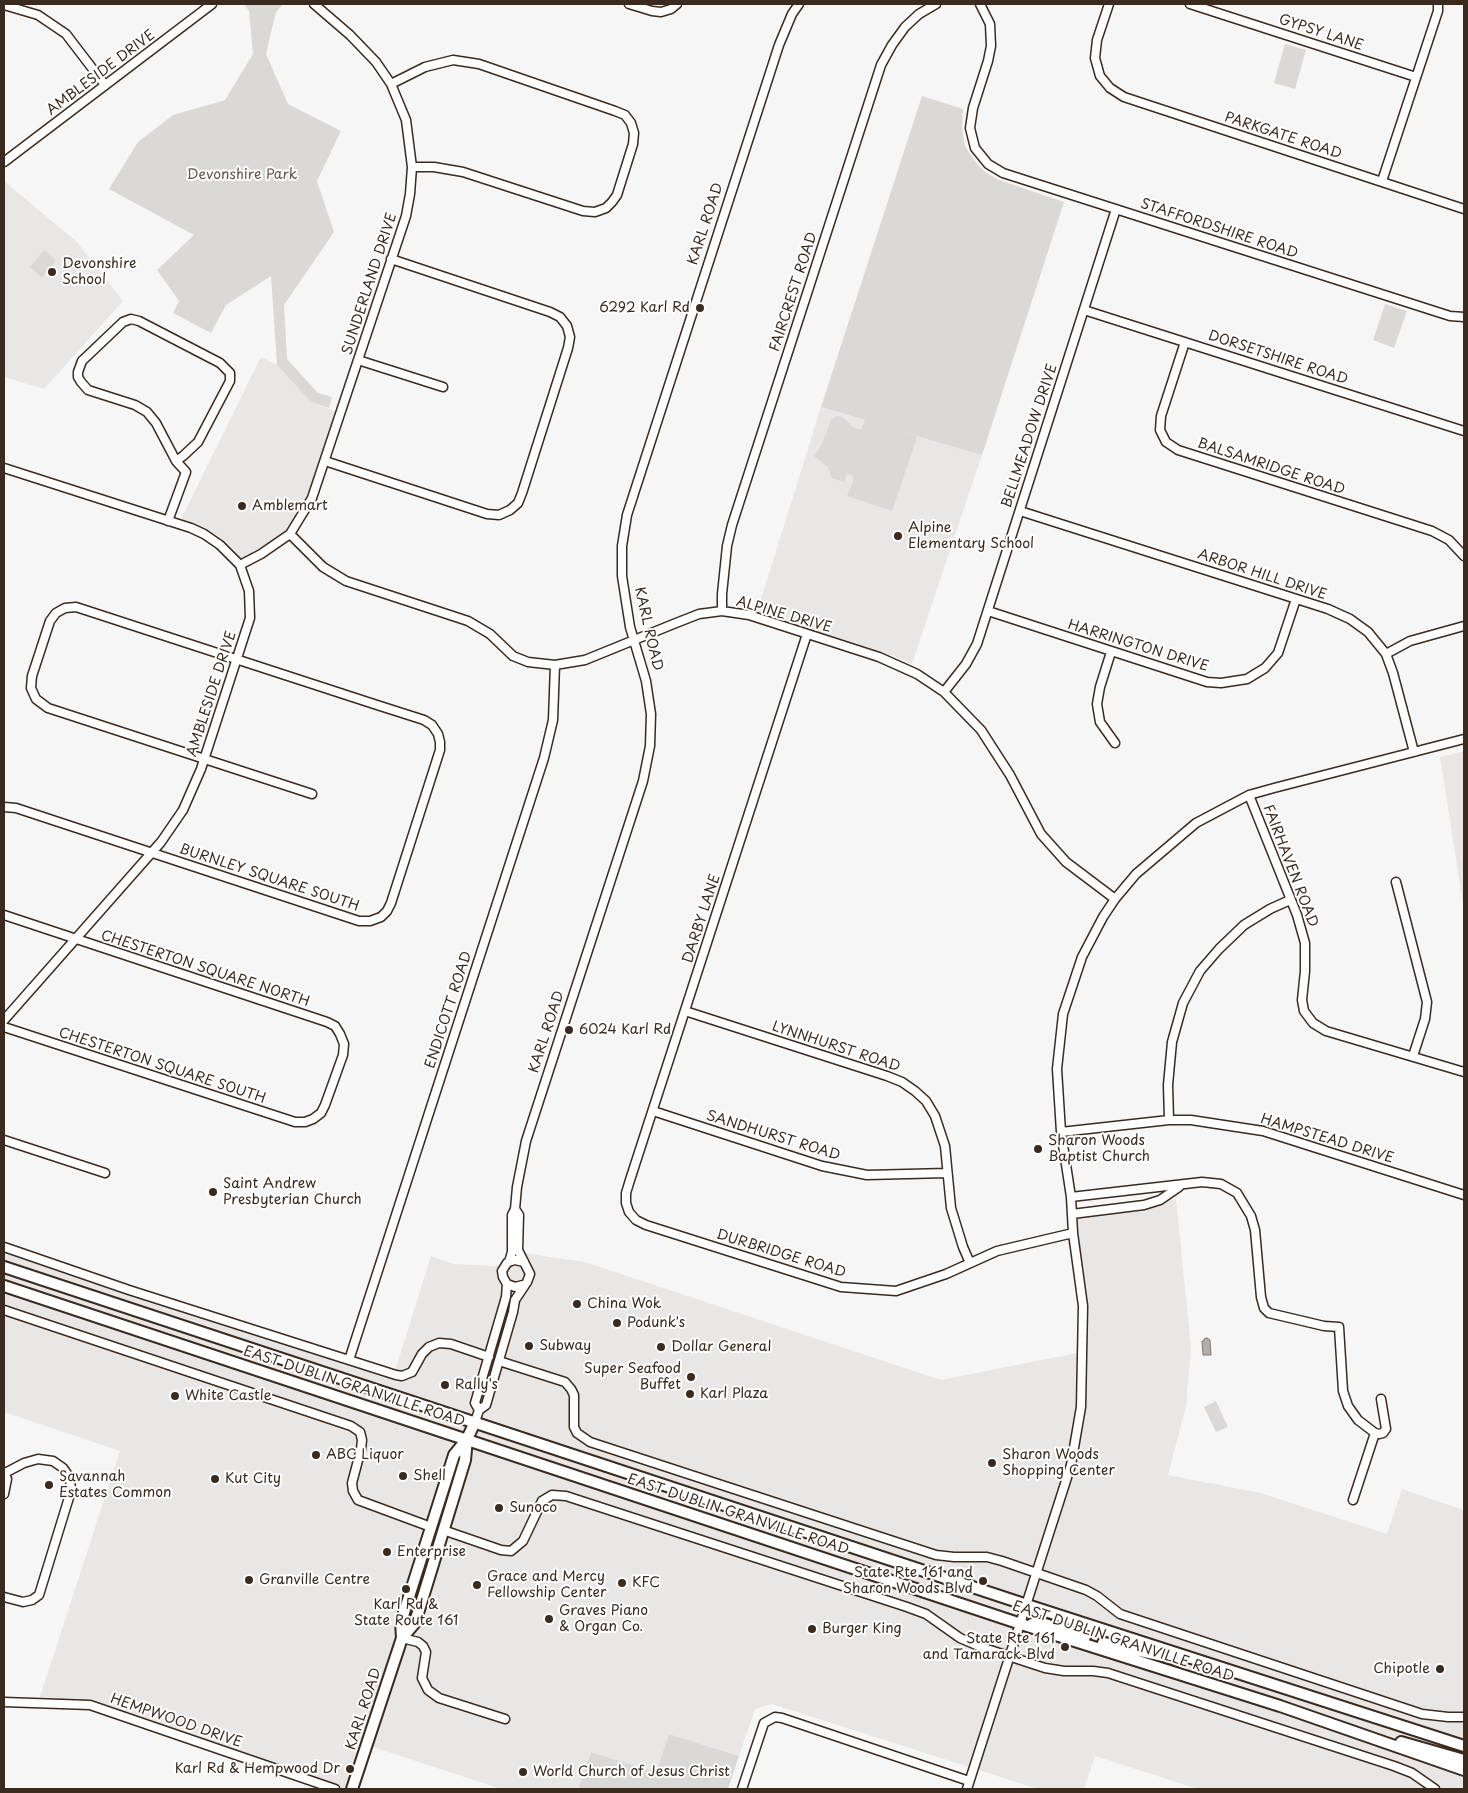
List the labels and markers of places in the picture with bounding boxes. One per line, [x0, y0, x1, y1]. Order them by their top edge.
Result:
place label: Devonshire School [62, 256, 137, 288]
marker: Devonshire School [46, 266, 58, 278]
place label: 6292 Karl Rd [599, 300, 690, 316]
marker: 6292 Karl Rd [694, 302, 706, 314]
place label: Amblemart [252, 498, 328, 514]
marker: Amblemart [236, 500, 248, 512]
place label: Alpine Elementary School [908, 520, 1034, 552]
marker: Alpine Elementary School [892, 530, 904, 542]
place label: 6024 Karl Rd [579, 1022, 671, 1038]
marker: 6024 Karl Rd [563, 1024, 575, 1036]
place label: Sharon Woods Baptist Church [1048, 1133, 1150, 1166]
marker: Sharon Woods Baptist Church [1032, 1143, 1044, 1155]
place label: Saint Andrew Presbyterian Church [223, 1176, 362, 1208]
marker: Saint Andrew Presbyterian Church [207, 1186, 219, 1198]
place label: China Wok [587, 1296, 662, 1312]
marker: China Wok [571, 1298, 583, 1310]
place label: Podunk's [627, 1315, 685, 1331]
marker: Podunk's [611, 1317, 623, 1329]
place label: Subway [539, 1338, 591, 1354]
place label: Dollar General [671, 1339, 771, 1355]
marker: Subway [523, 1340, 535, 1352]
marker: Dollar General [655, 1341, 667, 1353]
place label: Super Seafood Buffet [584, 1361, 681, 1394]
marker: Super Seafood Buffet [685, 1371, 697, 1383]
place label: Rally's [455, 1377, 498, 1393]
marker: Rally's [439, 1379, 451, 1391]
place label: Karl Plaza [700, 1386, 768, 1402]
place label: White Castle [185, 1388, 272, 1404]
marker: Karl Plaza [684, 1388, 696, 1400]
marker: White Castle [169, 1390, 181, 1402]
place label: ABC Liquor [326, 1447, 404, 1463]
place label: Sharon Woods Shopping Center [1002, 1447, 1115, 1480]
marker: ABC Liquor [310, 1449, 322, 1461]
marker: Sharon Woods Shopping Center [986, 1457, 998, 1469]
place label: Shell [413, 1468, 446, 1484]
place label: Savannah Estates Common [59, 1469, 171, 1501]
marker: Shell [397, 1470, 409, 1482]
place label: Kut City [225, 1471, 281, 1487]
marker: Kut City [209, 1473, 221, 1485]
marker: Savannah Estates Common [43, 1479, 55, 1491]
place label: Sunoco [509, 1500, 557, 1516]
marker: Sunoco [493, 1502, 505, 1514]
place label: Enterprise [397, 1544, 466, 1560]
marker: Enterprise [381, 1546, 393, 1558]
place label: State Rte 161 and Sharon Woods Blvd [843, 1565, 973, 1598]
place label: Grace and Mercy Fellowship Center [487, 1569, 606, 1601]
place label: Granville Centre [259, 1572, 370, 1588]
marker: Granville Centre [243, 1574, 255, 1586]
place label: KFC [632, 1575, 660, 1591]
marker: State Rte 161 and Sharon Woods Blvd [977, 1575, 989, 1587]
marker: KFC [616, 1577, 628, 1589]
marker: Grace and Mercy Fellowship Center [471, 1579, 483, 1591]
marker: Karl Rd & State Route 161 [400, 1583, 412, 1595]
place label: Karl Rd & State Route 161 [354, 1597, 458, 1630]
place label: Graves Piano & Organ Co. [559, 1603, 648, 1635]
marker: Graves Piano & Organ Co. [543, 1613, 555, 1625]
place label: Burger King [822, 1621, 902, 1637]
marker: Burger King [806, 1623, 818, 1635]
place label: State Rte 161 and Tamarack Blvd [923, 1631, 1055, 1664]
marker: State Rte 161 and Tamarack Blvd [1059, 1641, 1071, 1653]
place label: Chipotle [1373, 1661, 1430, 1677]
marker: Chipotle [1434, 1663, 1446, 1675]
place label: Karl Rd & Hempwood Dr [175, 1761, 340, 1777]
marker: Karl Rd & Hempwood Dr [344, 1763, 356, 1775]
place label: World Church of Jesus Christ [533, 1764, 730, 1780]
marker: World Church of Jesus Christ [517, 1766, 529, 1778]

